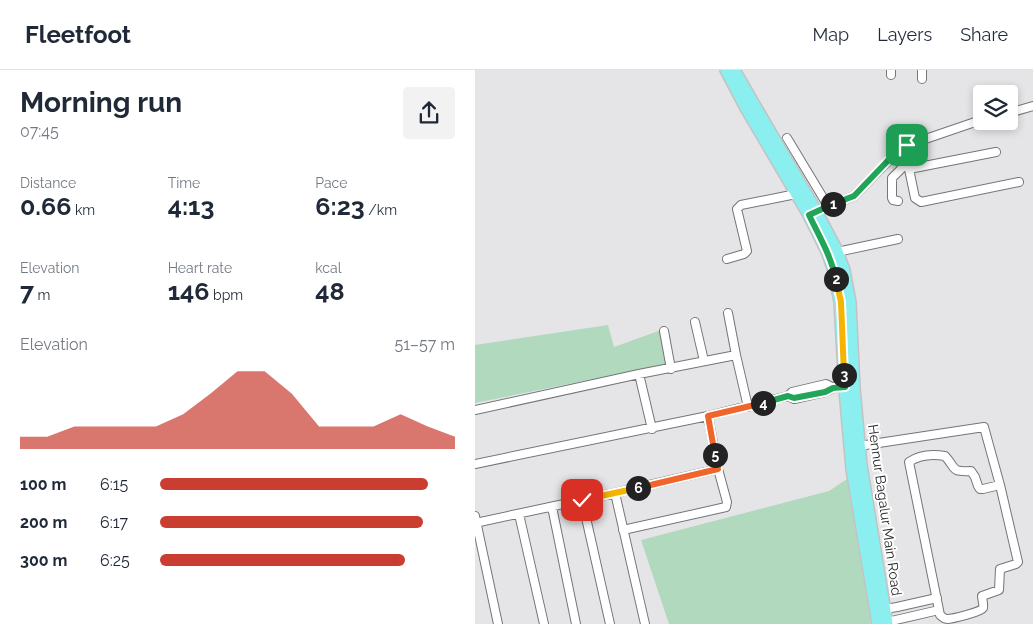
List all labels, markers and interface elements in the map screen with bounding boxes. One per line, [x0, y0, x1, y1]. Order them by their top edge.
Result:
text: Fleetfoot [25, 20, 131, 49]
text: Map [813, 24, 849, 45]
text: Layers [877, 24, 932, 45]
text: Share [960, 24, 1008, 45]
map controls [973, 85, 1018, 130]
button: layers [973, 85, 1018, 130]
text: Morning run [20, 86, 182, 119]
button: share [403, 87, 455, 139]
text: 07:45 [20, 122, 59, 141]
pin [886, 124, 928, 166]
icon: arrive [893, 131, 921, 159]
text: Distance [20, 175, 76, 191]
text: Time [168, 175, 200, 191]
text: Pace [315, 175, 347, 191]
text: 0.66 [20, 191, 71, 221]
text: 4:13 [168, 191, 214, 221]
text: 6:23 [315, 191, 365, 221]
pin: 1 [821, 192, 845, 216]
text: 1 [830, 196, 837, 212]
text: km [71, 202, 95, 218]
text: /km [365, 202, 397, 218]
text: Elevation [20, 260, 79, 276]
text: Heart rate [168, 260, 232, 276]
text: kcal [315, 260, 342, 276]
pin: 2 [823, 266, 849, 292]
text: 2 [833, 271, 840, 287]
text: 7 [20, 276, 34, 306]
text: 146 [168, 276, 209, 306]
text: 48 [315, 276, 345, 306]
text: m [34, 287, 50, 303]
text: bpm [209, 287, 243, 303]
text: Elevation [20, 335, 88, 354]
text: 51–57 m [394, 335, 455, 354]
pin: 3 [831, 362, 857, 388]
text: 3 [841, 367, 848, 383]
pin: 4 [751, 390, 775, 416]
text: 4 [760, 395, 768, 411]
street label: Hennur Bagalur Main Road [865, 423, 905, 597]
pin: 5 [703, 442, 727, 468]
text: 5 [712, 447, 719, 463]
text: 100 m [20, 475, 66, 494]
text: 6:15 [100, 475, 128, 494]
pin: 6 [625, 476, 651, 500]
pin [561, 479, 603, 521]
text: 6 [634, 480, 643, 496]
icon: check [568, 486, 596, 514]
text: 200 m [20, 513, 67, 532]
text: 6:17 [100, 513, 128, 532]
text: 300 m [20, 551, 67, 570]
text: 6:25 [100, 551, 130, 570]

